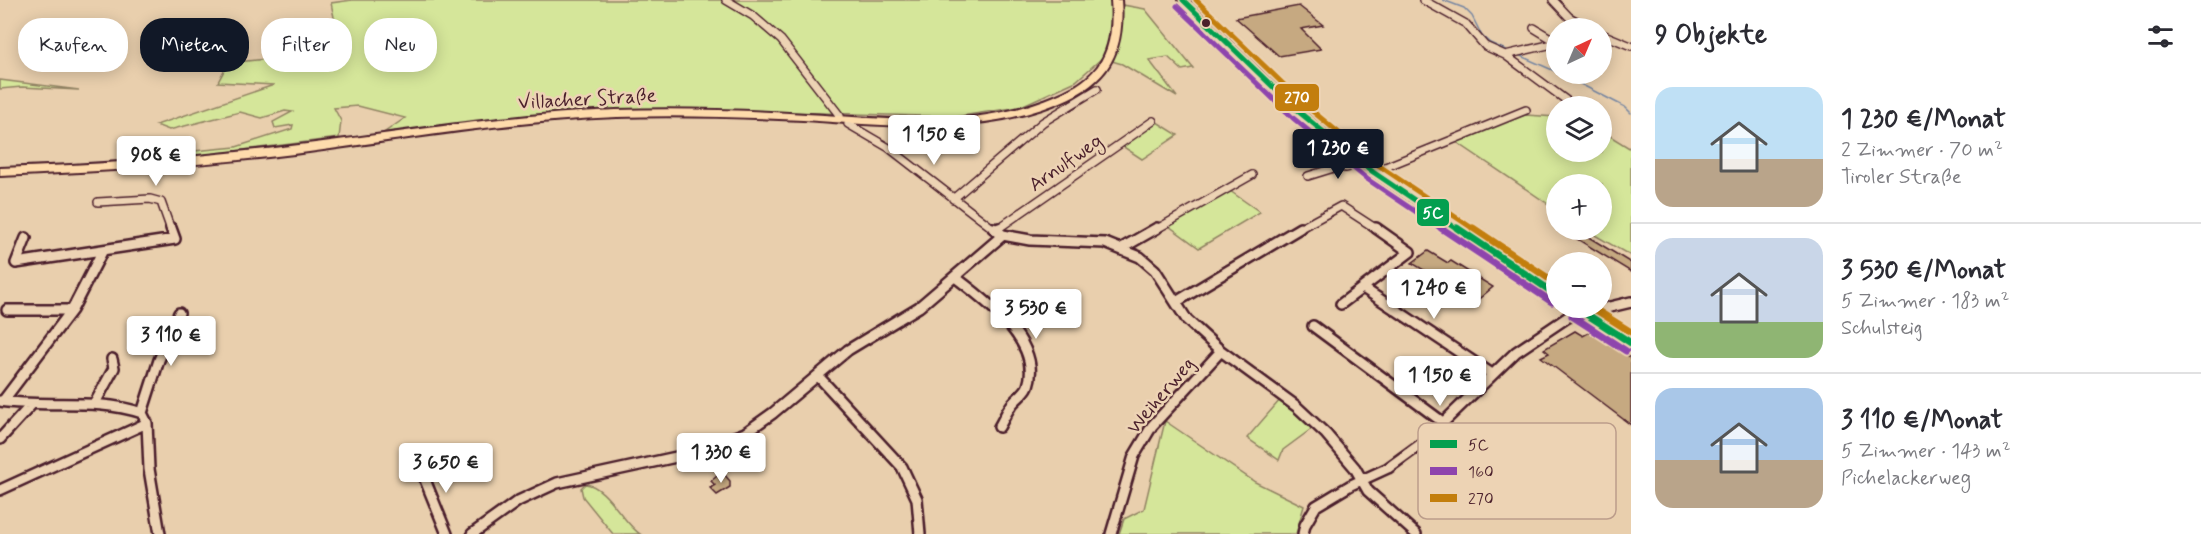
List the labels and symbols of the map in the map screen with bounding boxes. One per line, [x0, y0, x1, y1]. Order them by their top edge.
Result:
unlabelled marker [1200, 17, 1212, 29]
north arrow [1546, 18, 1612, 84]
street label: Villacher Straße [517, 82, 657, 117]
line badge: 270 [1274, 83, 1320, 112]
text: 270 [1284, 88, 1310, 109]
pin: 1 150 € [879, 115, 989, 166]
street label: Arnulfweg [1023, 128, 1109, 199]
pin: 1 230 € [1283, 129, 1393, 180]
pin: 908 € [114, 136, 198, 187]
line badge: 5C [1416, 198, 1450, 227]
text: 5C [1423, 203, 1444, 224]
pin: 1 240 € [1379, 269, 1489, 320]
pin: 3 530 € [981, 289, 1091, 340]
pin: 3 110 € [116, 316, 226, 367]
street label: Weiherweg [1121, 352, 1201, 440]
pin: 1 150 € [1385, 356, 1495, 407]
legend [1418, 423, 1616, 519]
pin: 1 330 € [666, 433, 776, 484]
text: 5C [1468, 435, 1489, 456]
pin: 3 650 € [391, 443, 501, 494]
text: 160 [1468, 462, 1494, 483]
text: 270 [1468, 489, 1494, 510]

